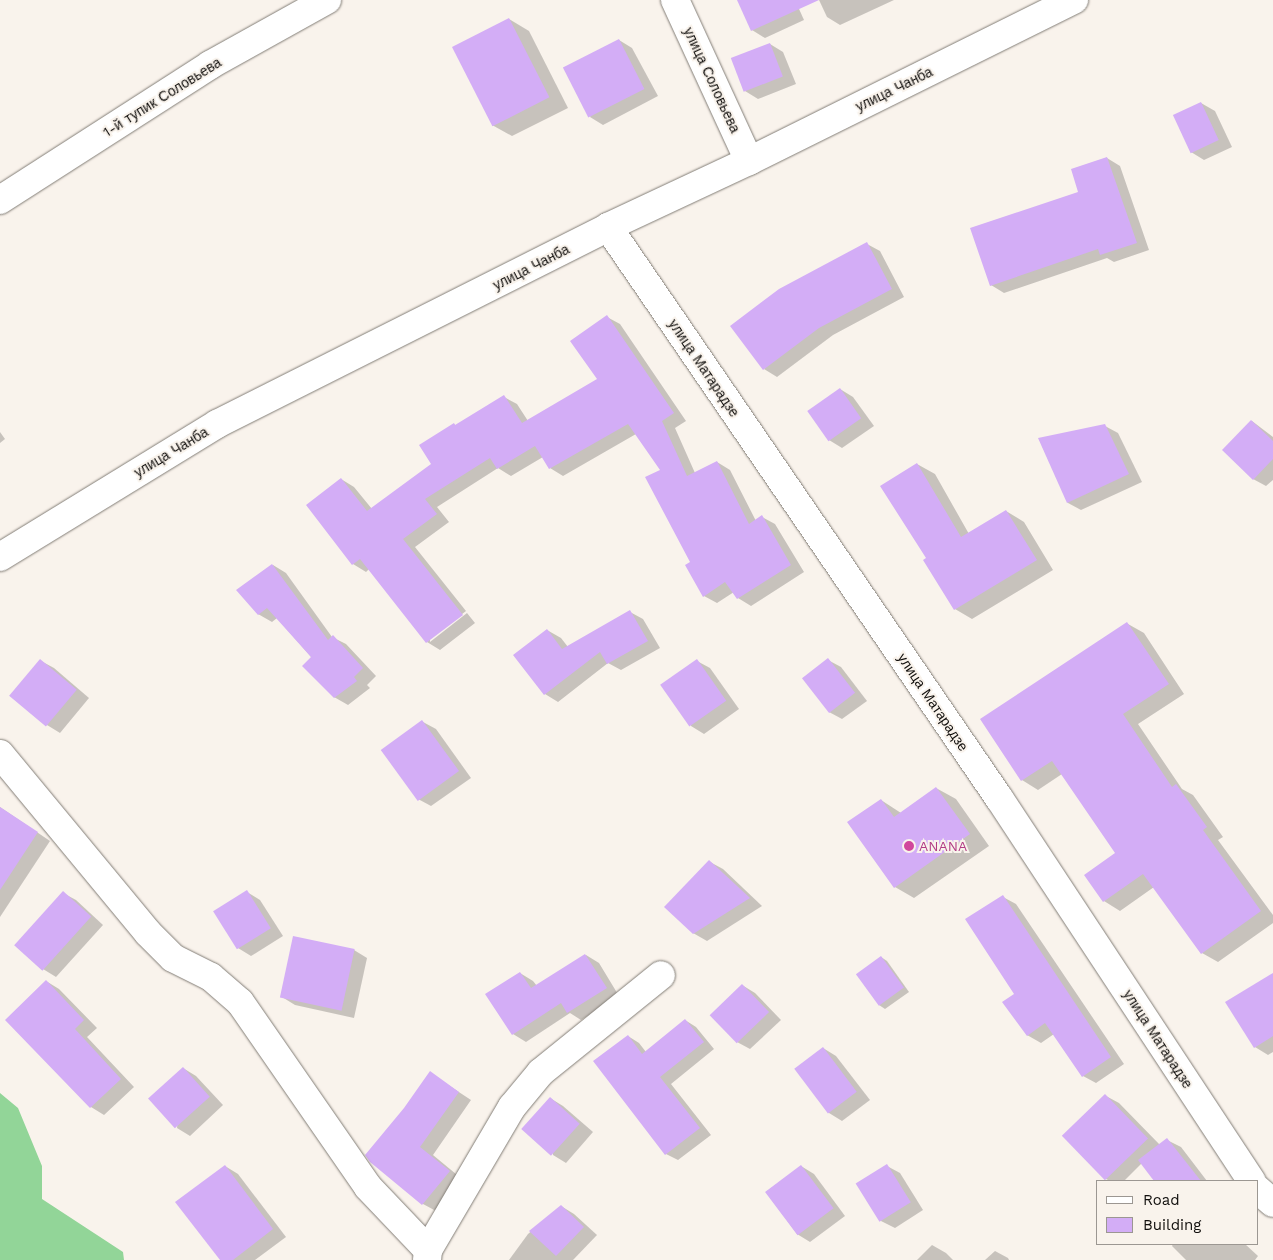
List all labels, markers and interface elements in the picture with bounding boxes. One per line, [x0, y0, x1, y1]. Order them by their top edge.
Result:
street label: улица Соловьева [680, 25, 744, 135]
street label: 1-й тупик Соловьева [100, 54, 224, 140]
street label: улица Чанба [853, 63, 935, 115]
street label: улица Чанба [490, 241, 572, 293]
street label: улица Матарадзе [665, 316, 743, 420]
street label: улица Чанба [131, 423, 211, 481]
street label: улица Матарадзе [894, 650, 972, 754]
place label: ANANA [919, 838, 967, 854]
marker: ANANA [903, 840, 915, 852]
street label: улица Матарадзе [1120, 986, 1196, 1092]
legend [1096, 1180, 1258, 1245]
text: Road [1143, 1191, 1180, 1209]
text: Building [1143, 1216, 1201, 1234]

